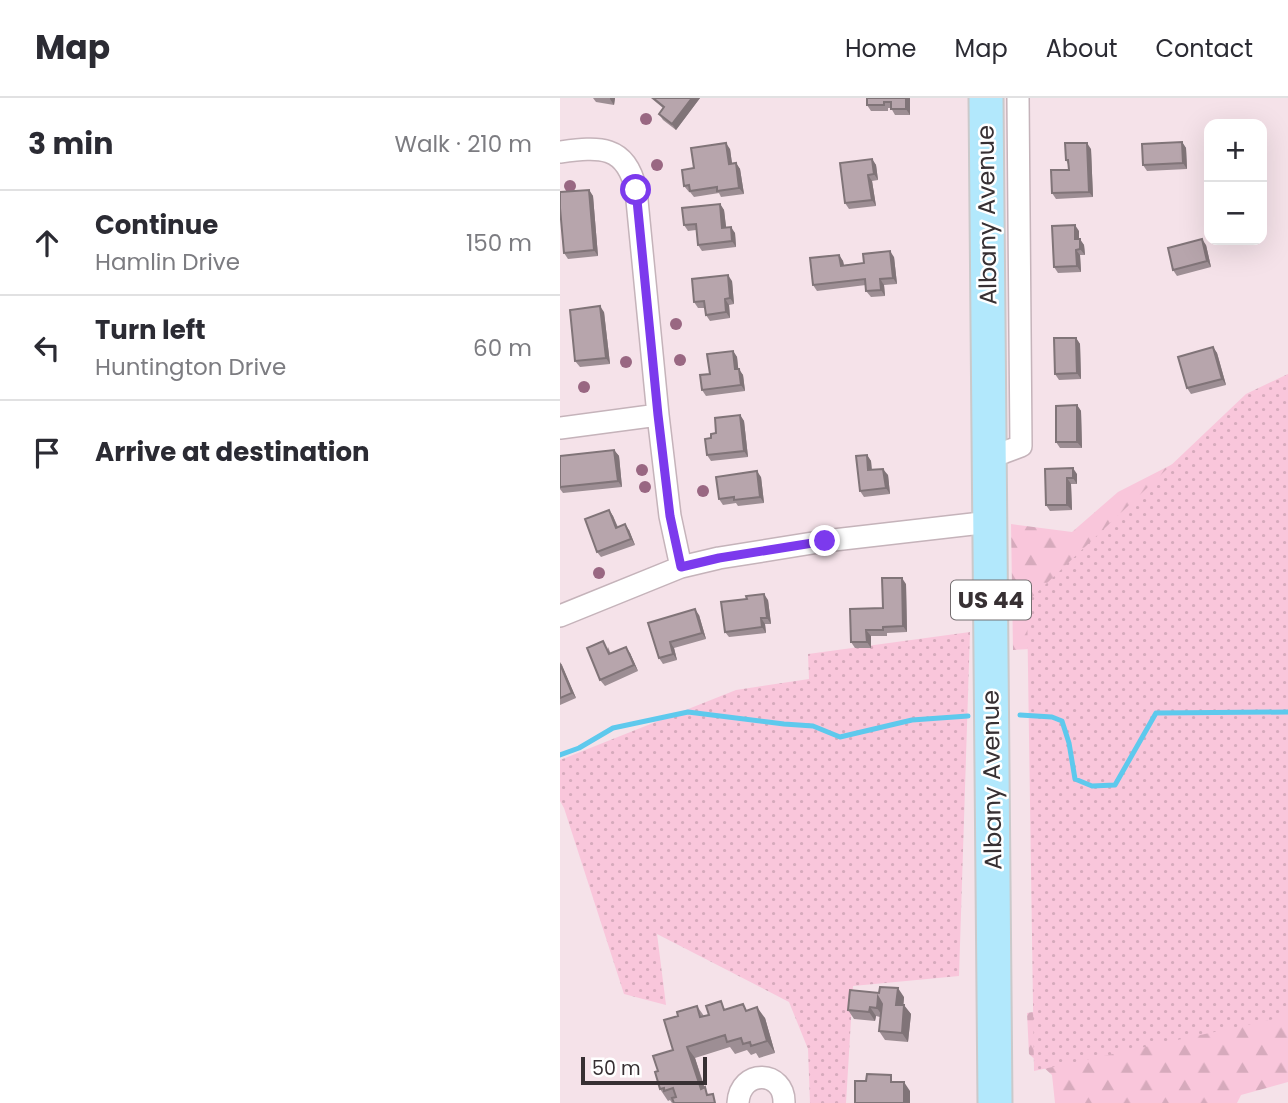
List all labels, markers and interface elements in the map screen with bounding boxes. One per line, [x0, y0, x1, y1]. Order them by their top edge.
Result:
text: Map [35, 24, 110, 71]
text: Home [845, 32, 917, 65]
text: Map [955, 32, 1008, 65]
text: About [1046, 32, 1117, 65]
text: Contact [1155, 32, 1253, 65]
map controls [1204, 119, 1267, 245]
button: + [1204, 119, 1267, 182]
text: 3 min [28, 122, 113, 165]
street label: Albany Avenue [968, 125, 1005, 305]
text: Walk · 210 m [394, 128, 532, 160]
route start [620, 174, 651, 205]
button: − [1204, 182, 1267, 245]
text: Continue [95, 207, 218, 243]
icon: ahead [28, 224, 66, 262]
text: 150 m [466, 227, 532, 259]
text: Hamlin Drive [95, 246, 240, 278]
text: Turn left [95, 312, 206, 348]
icon: left [28, 329, 66, 367]
text: 60 m [473, 332, 532, 364]
text: Huntington Drive [95, 351, 286, 383]
icon: arrive [28, 434, 66, 472]
text: Arrive at destination [95, 434, 370, 470]
route end [809, 525, 840, 556]
road number: US 44 [951, 580, 1031, 620]
street label: Albany Avenue [973, 690, 1010, 870]
scale bar [581, 1054, 707, 1086]
text: 50 m [592, 1055, 641, 1082]

